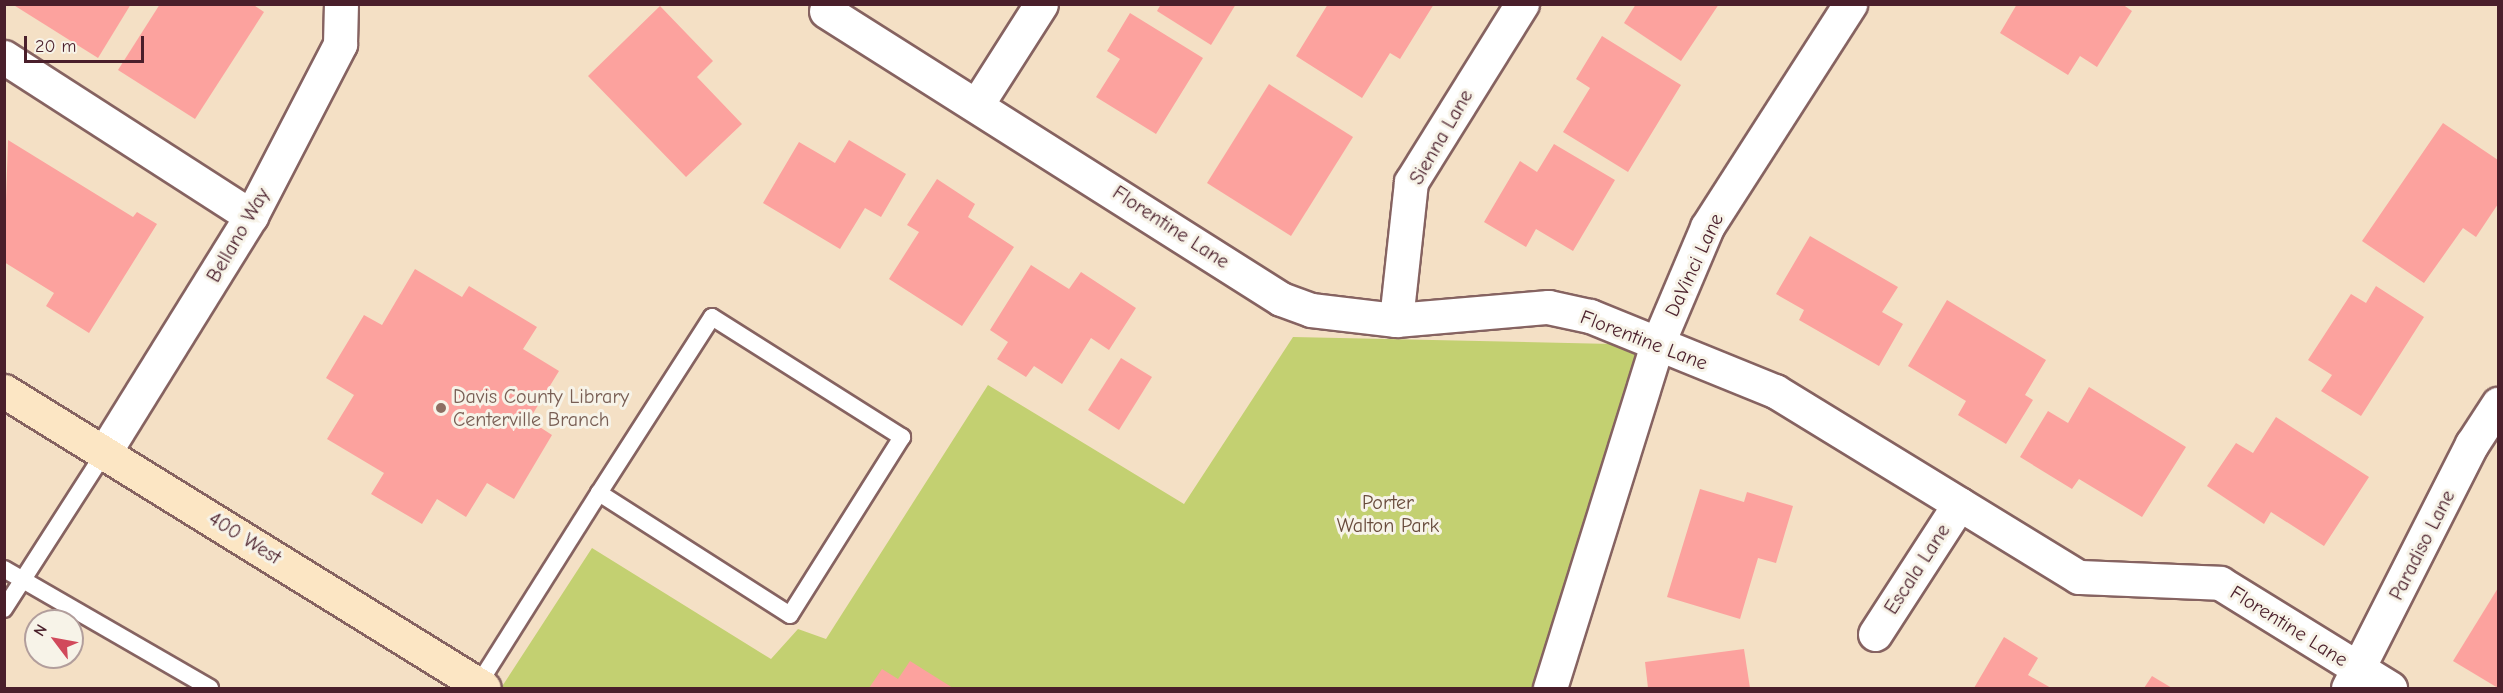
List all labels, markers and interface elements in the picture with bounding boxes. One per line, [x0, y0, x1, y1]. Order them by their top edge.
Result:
scale bar [27, 24, 147, 62]
text: 20 m [35, 36, 76, 57]
street label: Sienna Lane [1404, 85, 1478, 189]
street label: Florentine Lane [1108, 180, 1234, 274]
street label: Bellano Way [201, 184, 275, 286]
street label: DaVinci Lane [1660, 210, 1728, 320]
street label: Florentine Lane [1577, 305, 1711, 375]
place label: Davis County Library Centerville Branch [453, 384, 629, 431]
marker: Davis County Library Centerville Branch [434, 401, 448, 415]
street label: Paradiso Lane [2384, 486, 2460, 604]
park label: Porter Walton Park [1337, 490, 1439, 537]
street label: 400 West [204, 506, 286, 570]
street label: Escala Lane [1879, 519, 1955, 619]
street label: Florentine Lane [2226, 580, 2352, 672]
north arrow [24, 609, 84, 669]
text: N [30, 621, 51, 640]

